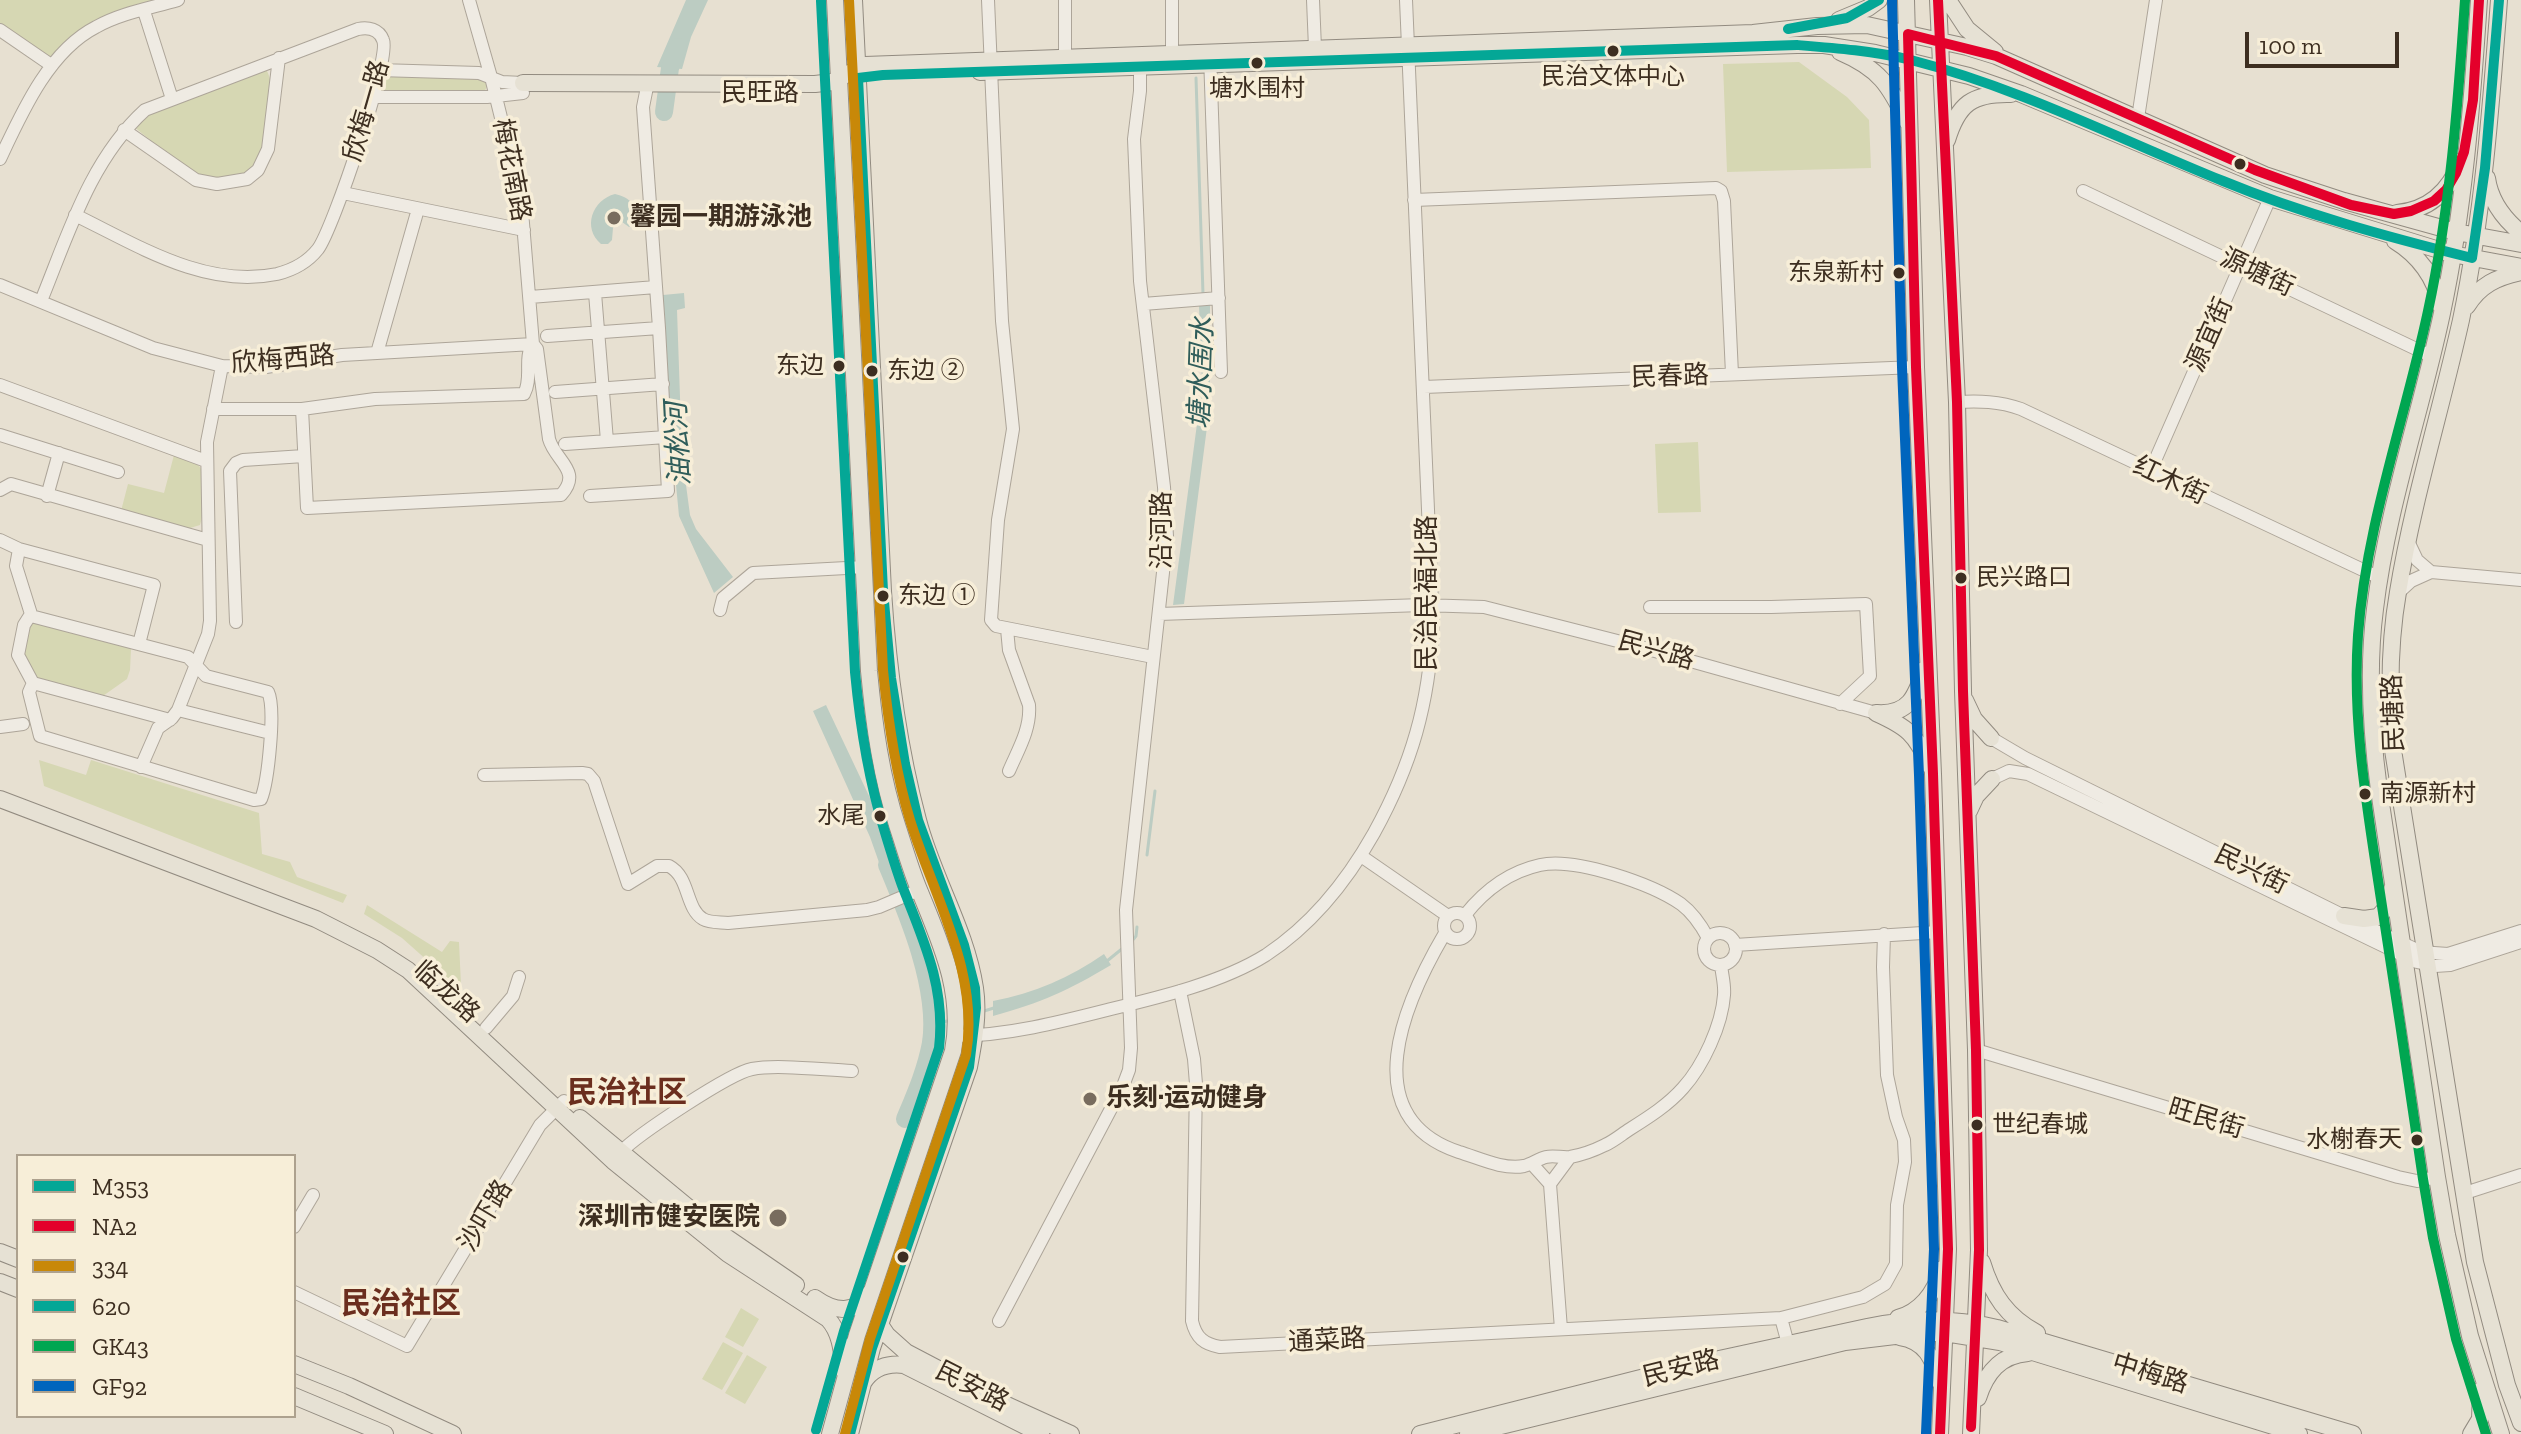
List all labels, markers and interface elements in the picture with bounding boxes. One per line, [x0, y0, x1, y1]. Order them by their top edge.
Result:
scale bar [2249, 16, 2403, 66]
text: 100 m [2259, 31, 2322, 60]
marker: 民治文体中心 [1605, 43, 1621, 59]
marker: 塘水围村 [1249, 55, 1265, 71]
street label: 欣梅一路 [338, 57, 396, 165]
place label: 民治文体中心 [1541, 63, 1685, 91]
place label: 塘水围村 [1209, 75, 1305, 103]
street label: 民旺路 [721, 78, 799, 110]
street label: 梅花南路 [486, 116, 536, 224]
unlabelled marker [2232, 156, 2248, 172]
place label: 馨园一期游泳池 [630, 202, 812, 234]
marker: 馨园一期游泳池 [605, 209, 623, 227]
street label: 源塘街 [2215, 242, 2299, 304]
place label: 东泉新村 [1788, 259, 1884, 287]
marker: 东泉新村 [1891, 265, 1907, 281]
street label: 源宜街 [2180, 293, 2240, 377]
water label: 塘水围水 [1183, 316, 1221, 430]
street label: 欣梅西路 [230, 340, 336, 380]
place label: 东边 [776, 352, 824, 380]
place label: 东边 ② [887, 357, 964, 385]
marker: 东边 [831, 358, 847, 374]
street label: 民春路 [1630, 360, 1710, 394]
marker: 东边 ② [864, 363, 880, 379]
water label: 油松河 [660, 401, 698, 487]
street label: 红木街 [2128, 450, 2212, 512]
street label: 沿河路 [1147, 491, 1179, 569]
street label: 民治民福北路 [1412, 515, 1444, 671]
place label: 民兴路口 [1976, 564, 2072, 592]
marker: 民兴路口 [1953, 570, 1969, 586]
place label: 东边 ① [898, 582, 975, 610]
marker: 东边 ① [875, 588, 891, 604]
street label: 民兴路 [1614, 625, 1698, 677]
street label: 民塘路 [2377, 673, 2411, 753]
place label: 南源新村 [2380, 780, 2476, 808]
marker: 南源新村 [2357, 786, 2373, 802]
place label: 水尾 [817, 802, 865, 830]
marker: 水尾 [872, 808, 888, 824]
street label: 民兴街 [2209, 839, 2293, 901]
street label: 临龙路 [407, 954, 485, 1030]
district label: 民治社区 [567, 1075, 687, 1111]
place label: 乐刻·运动健身 [1106, 1083, 1268, 1115]
marker: 乐刻·运动健身 [1081, 1090, 1099, 1108]
street label: 旺民街 [2164, 1093, 2248, 1145]
place label: 世纪春城 [1992, 1111, 2088, 1139]
marker: 世纪春城 [1969, 1117, 1985, 1133]
place label: 水榭春天 [2306, 1126, 2402, 1154]
marker: 水榭春天 [2409, 1132, 2425, 1148]
legend [16, 1154, 296, 1418]
text: M353 [92, 1172, 149, 1201]
street label: 沙吓路 [453, 1175, 519, 1257]
place label: 深圳市健安医院 [578, 1202, 760, 1234]
marker: 深圳市健安医院 [767, 1207, 789, 1229]
text: NA2 [92, 1212, 137, 1241]
unlabelled marker [895, 1249, 911, 1265]
text: 334 [92, 1252, 128, 1281]
district label: 民治社区 [341, 1286, 461, 1322]
text: 620 [92, 1292, 131, 1321]
street label: 通菜路 [1287, 1323, 1367, 1359]
text: GK43 [92, 1332, 149, 1361]
street label: 民安路 [1639, 1344, 1723, 1394]
street label: 中梅路 [2108, 1348, 2192, 1400]
street label: 民安路 [930, 1355, 1014, 1419]
text: GF92 [92, 1372, 147, 1401]

